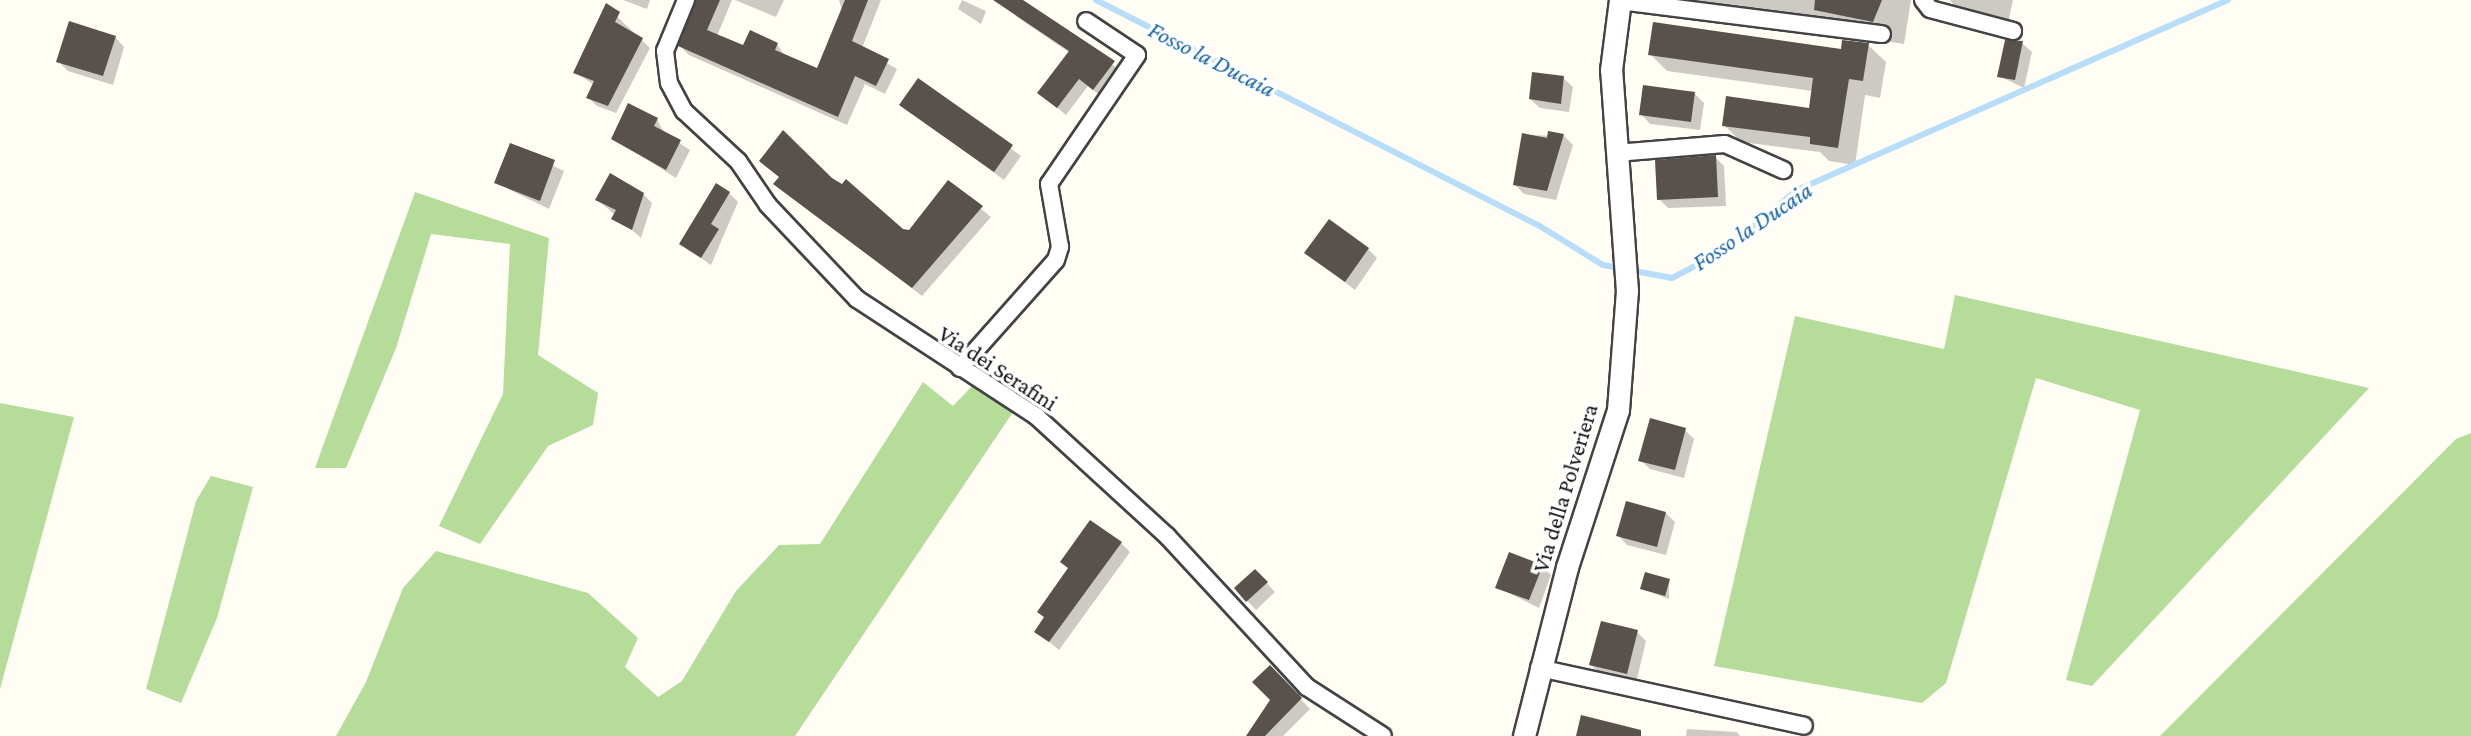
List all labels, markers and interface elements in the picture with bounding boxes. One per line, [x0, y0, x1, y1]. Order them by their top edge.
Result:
water label: Fosso la Ducaia [1144, 15, 1280, 103]
water label: Fosso la Ducaia [1687, 175, 1817, 277]
street label: Via dei Serafini [933, 319, 1063, 417]
street label: Via della Polveriera [1526, 400, 1604, 576]

